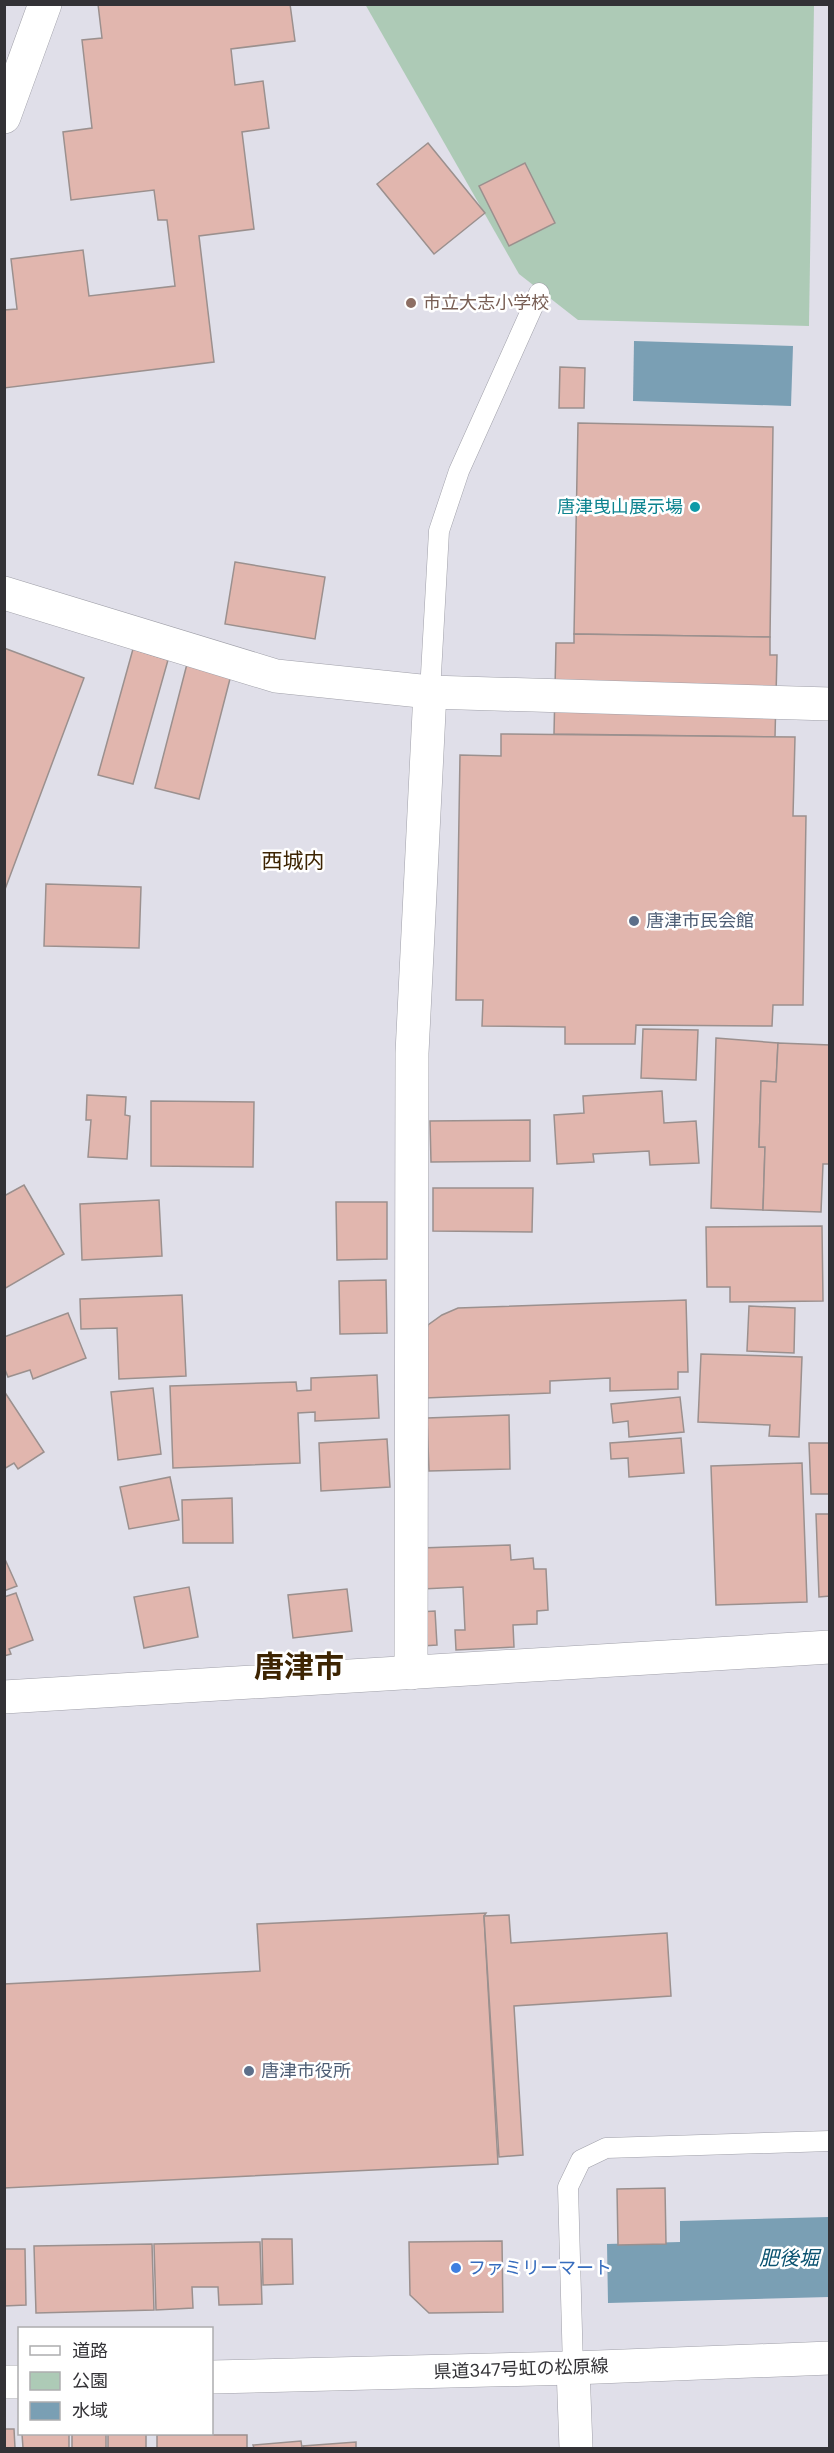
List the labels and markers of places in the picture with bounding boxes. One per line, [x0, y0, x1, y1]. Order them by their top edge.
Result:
place label: 市立大志小学校 [423, 291, 549, 315]
marker: 市立大志小学校 [404, 296, 418, 310]
place label: 唐津曳山展示場 [557, 495, 683, 519]
marker: 唐津曳山展示場 [688, 500, 702, 514]
place label: 唐津市民会館 [646, 909, 754, 933]
marker: 唐津市民会館 [627, 914, 641, 928]
place label: 唐津市役所 [261, 2059, 351, 2083]
marker: 唐津市役所 [242, 2064, 256, 2078]
place label: ファミリーマート [468, 2256, 612, 2280]
marker: ファミリーマート [449, 2261, 463, 2275]

